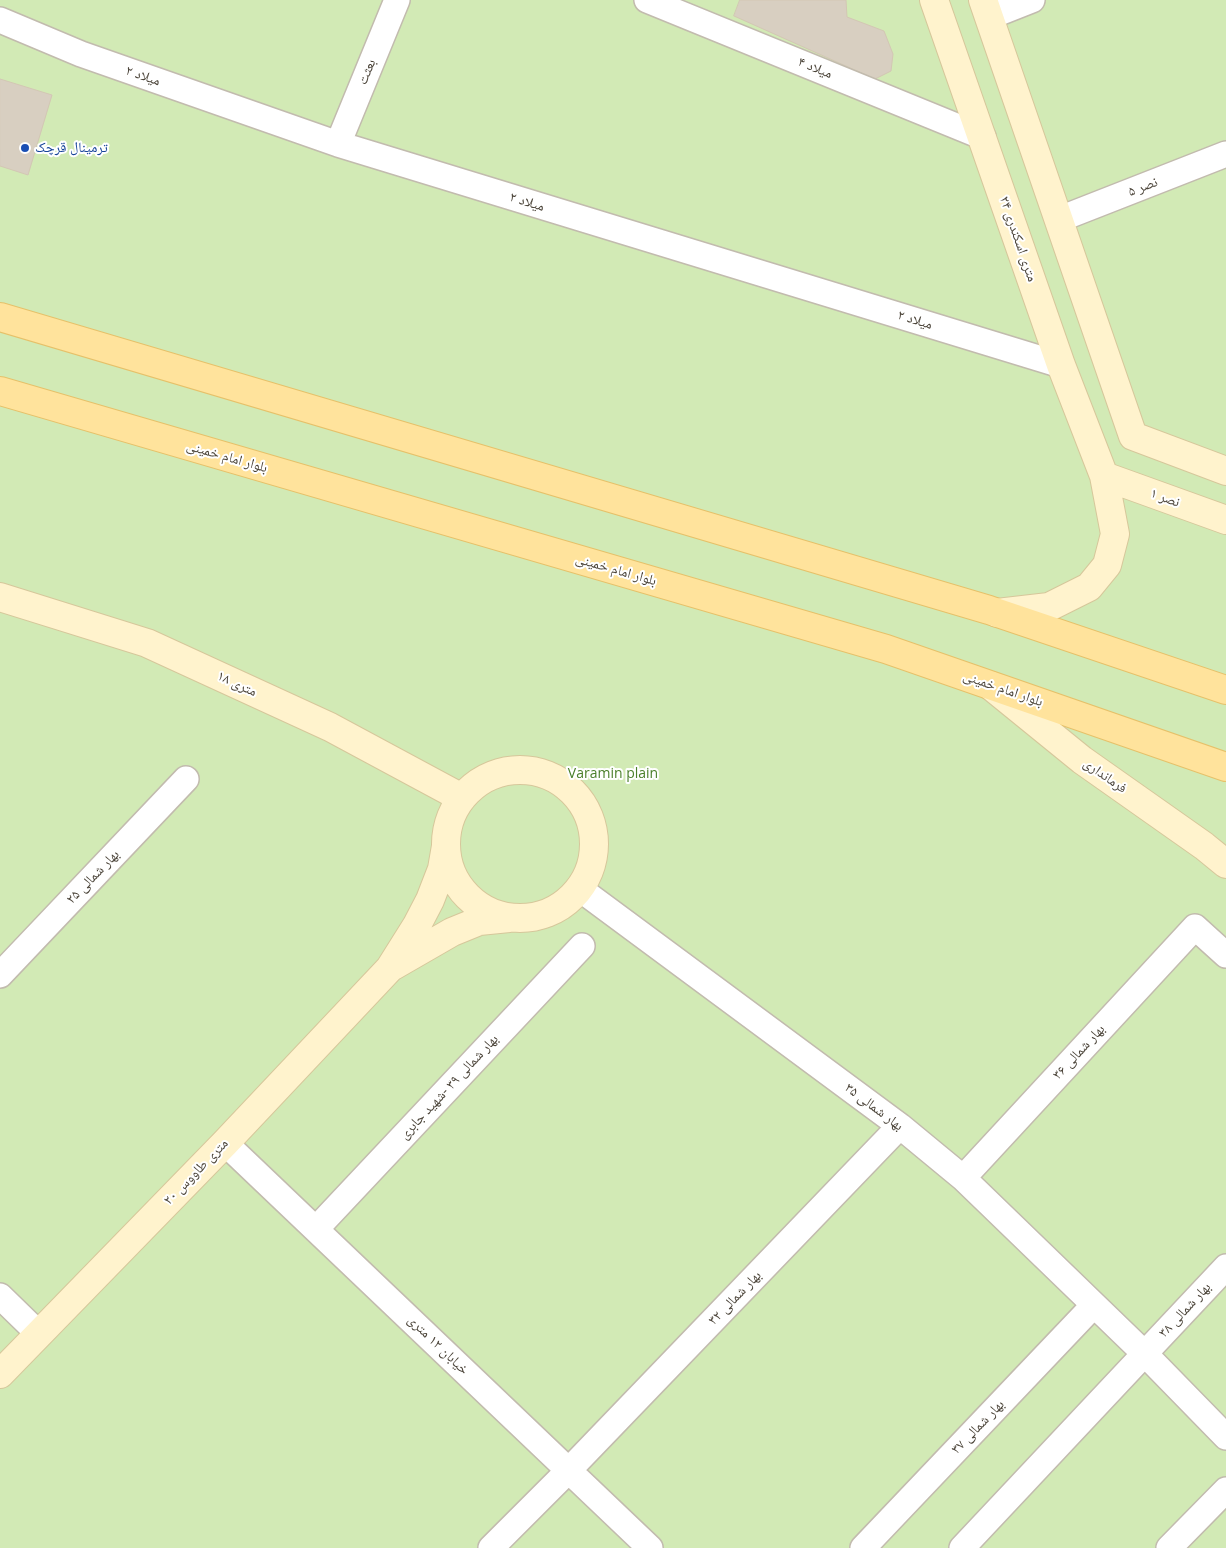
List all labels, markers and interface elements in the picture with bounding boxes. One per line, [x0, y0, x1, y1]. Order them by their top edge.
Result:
street label: میلاد ۴ [795, 54, 835, 82]
street label: بعثت [354, 57, 380, 87]
street label: میلاد ۲ [123, 62, 163, 90]
place label: ترمینال قرچک [35, 140, 108, 156]
marker: ترمینال قرچک [19, 142, 31, 154]
street label: نصر ۵ [1126, 174, 1160, 200]
street label: میلاد ۲ [507, 189, 547, 215]
street label: ۲۴ متری اسکندری [996, 194, 1040, 284]
street label: میلاد ۲ [895, 307, 935, 333]
street label: بلوار امام خمینی [185, 437, 269, 477]
street label: نصر ۱ [1148, 485, 1182, 511]
street label: بلوار امام خمینی [574, 550, 658, 590]
street label: بلوار امام خمینی [961, 667, 1045, 711]
street label: ۱۸ متری [214, 668, 260, 700]
street label: فرمانداری [1080, 755, 1130, 797]
park label: Varamin plain [568, 766, 658, 782]
street label: بهار شمالی ۲۵ [63, 846, 123, 908]
street label: بهار شمالی ۳۶ [1049, 1021, 1109, 1083]
street label: بهار شمالی ۳۹ -شهید جابری [396, 1031, 502, 1143]
street label: بهار شمالی ۳۵ [841, 1079, 907, 1135]
street label: ۲۰ متری طاووس [160, 1135, 232, 1209]
street label: بهار شمالی ۳۲ [705, 1267, 765, 1329]
street label: بهار شمالی ۳۸ [1155, 1279, 1215, 1341]
street label: خیابان ۱۲ متری [404, 1312, 472, 1378]
street label: بهار شمالی ۳۷ [948, 1396, 1008, 1458]

